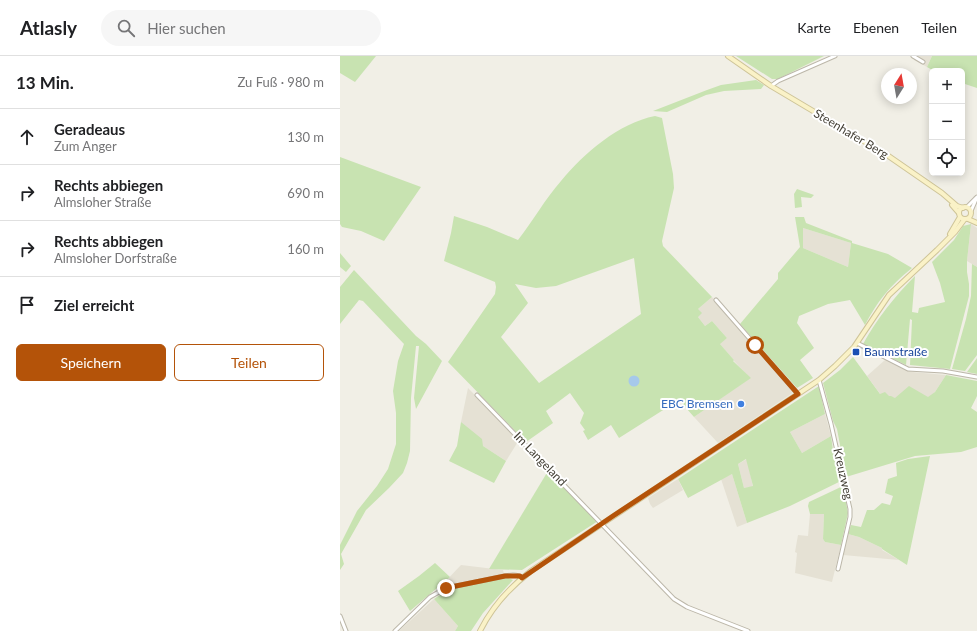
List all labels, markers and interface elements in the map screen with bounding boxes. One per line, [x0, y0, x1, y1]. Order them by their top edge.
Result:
search box [101, 10, 381, 46]
text: Atlasly [20, 16, 77, 39]
icon: search [115, 17, 137, 39]
text: Hier suchen [147, 19, 226, 37]
text: Karte [797, 19, 831, 36]
text: Ebenen [853, 19, 899, 36]
text: Teilen [921, 19, 957, 36]
north arrow [881, 68, 917, 104]
map controls [929, 68, 965, 176]
button: + [929, 68, 965, 104]
text: 13 Min. [16, 72, 74, 93]
text: Zu Fuß · 980 m [238, 74, 324, 90]
button: − [929, 104, 965, 140]
street label: Steenhafer Berg [811, 105, 891, 162]
text: Geradeaus [54, 120, 125, 138]
icon: ahead [16, 126, 38, 148]
text: 130 m [287, 129, 324, 145]
text: Zum Anger [54, 138, 117, 154]
button: locate [929, 140, 965, 176]
text: Rechts abbiegen [54, 176, 163, 194]
icon: right [16, 182, 38, 204]
text: 690 m [287, 185, 324, 201]
text: Almsloher Straße [54, 194, 151, 210]
text: Rechts abbiegen [54, 232, 163, 250]
icon: right [16, 238, 38, 260]
text: 160 m [287, 241, 324, 257]
text: Almsloher Dorfstraße [54, 250, 177, 266]
icon: arrive [16, 294, 38, 316]
text: Ziel erreicht [54, 296, 134, 314]
route start [746, 336, 764, 354]
button: Speichern [16, 344, 166, 381]
button: Teilen [174, 344, 324, 381]
place label: Baumstraße [864, 344, 927, 359]
marker: Baumstraße [851, 347, 861, 357]
place label: EBC Bremsen [661, 396, 733, 411]
marker: EBC Bremsen [736, 399, 746, 409]
street label: Im Langeland [511, 428, 570, 489]
street label: Kreuzweg [830, 447, 857, 501]
route end [437, 579, 455, 597]

